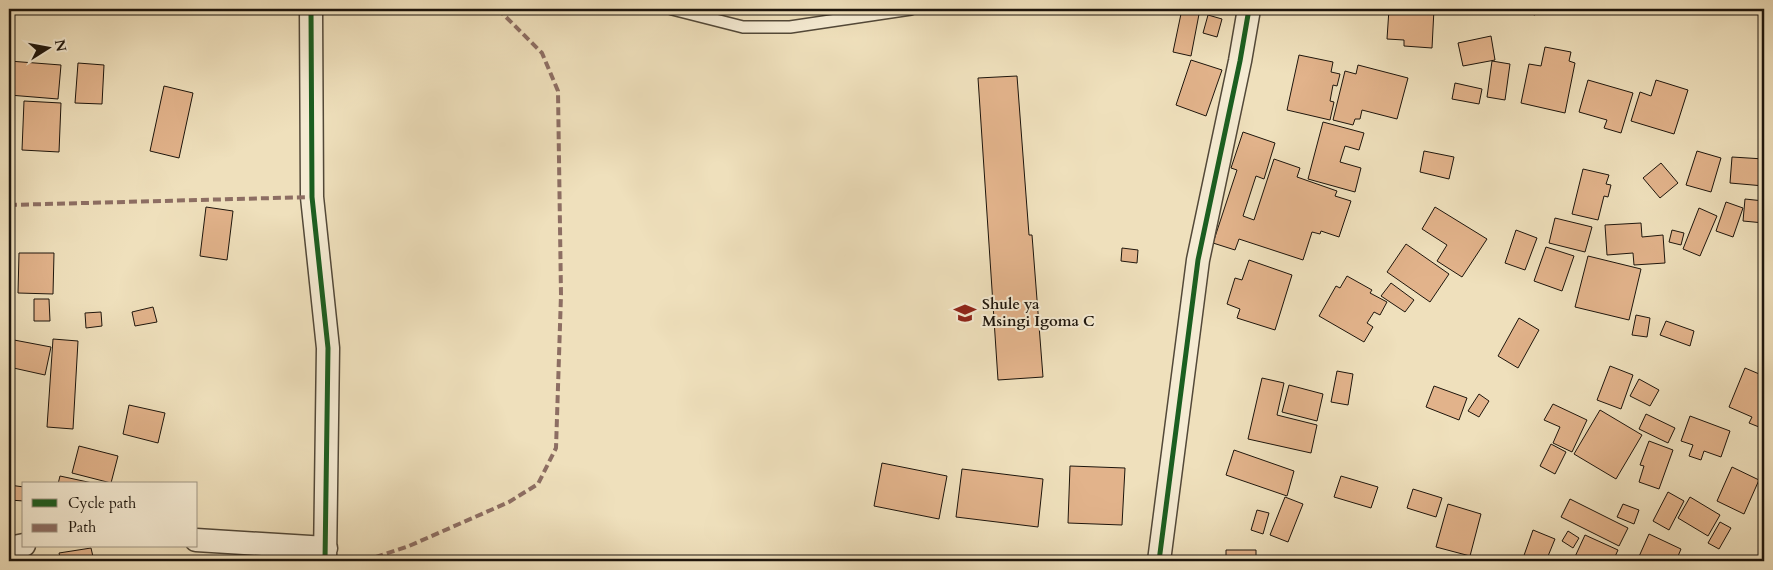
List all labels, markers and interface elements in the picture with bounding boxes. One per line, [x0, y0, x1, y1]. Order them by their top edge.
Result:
north arrow [22, 22, 72, 72]
text: N [50, 38, 71, 53]
place label: Shule ya Msingi Igoma C [982, 294, 1095, 331]
school or university icon: Shule ya Msingi Igoma C [952, 300, 978, 326]
legend [22, 482, 198, 548]
text: Cycle path [68, 493, 137, 513]
text: Path [68, 517, 97, 537]

